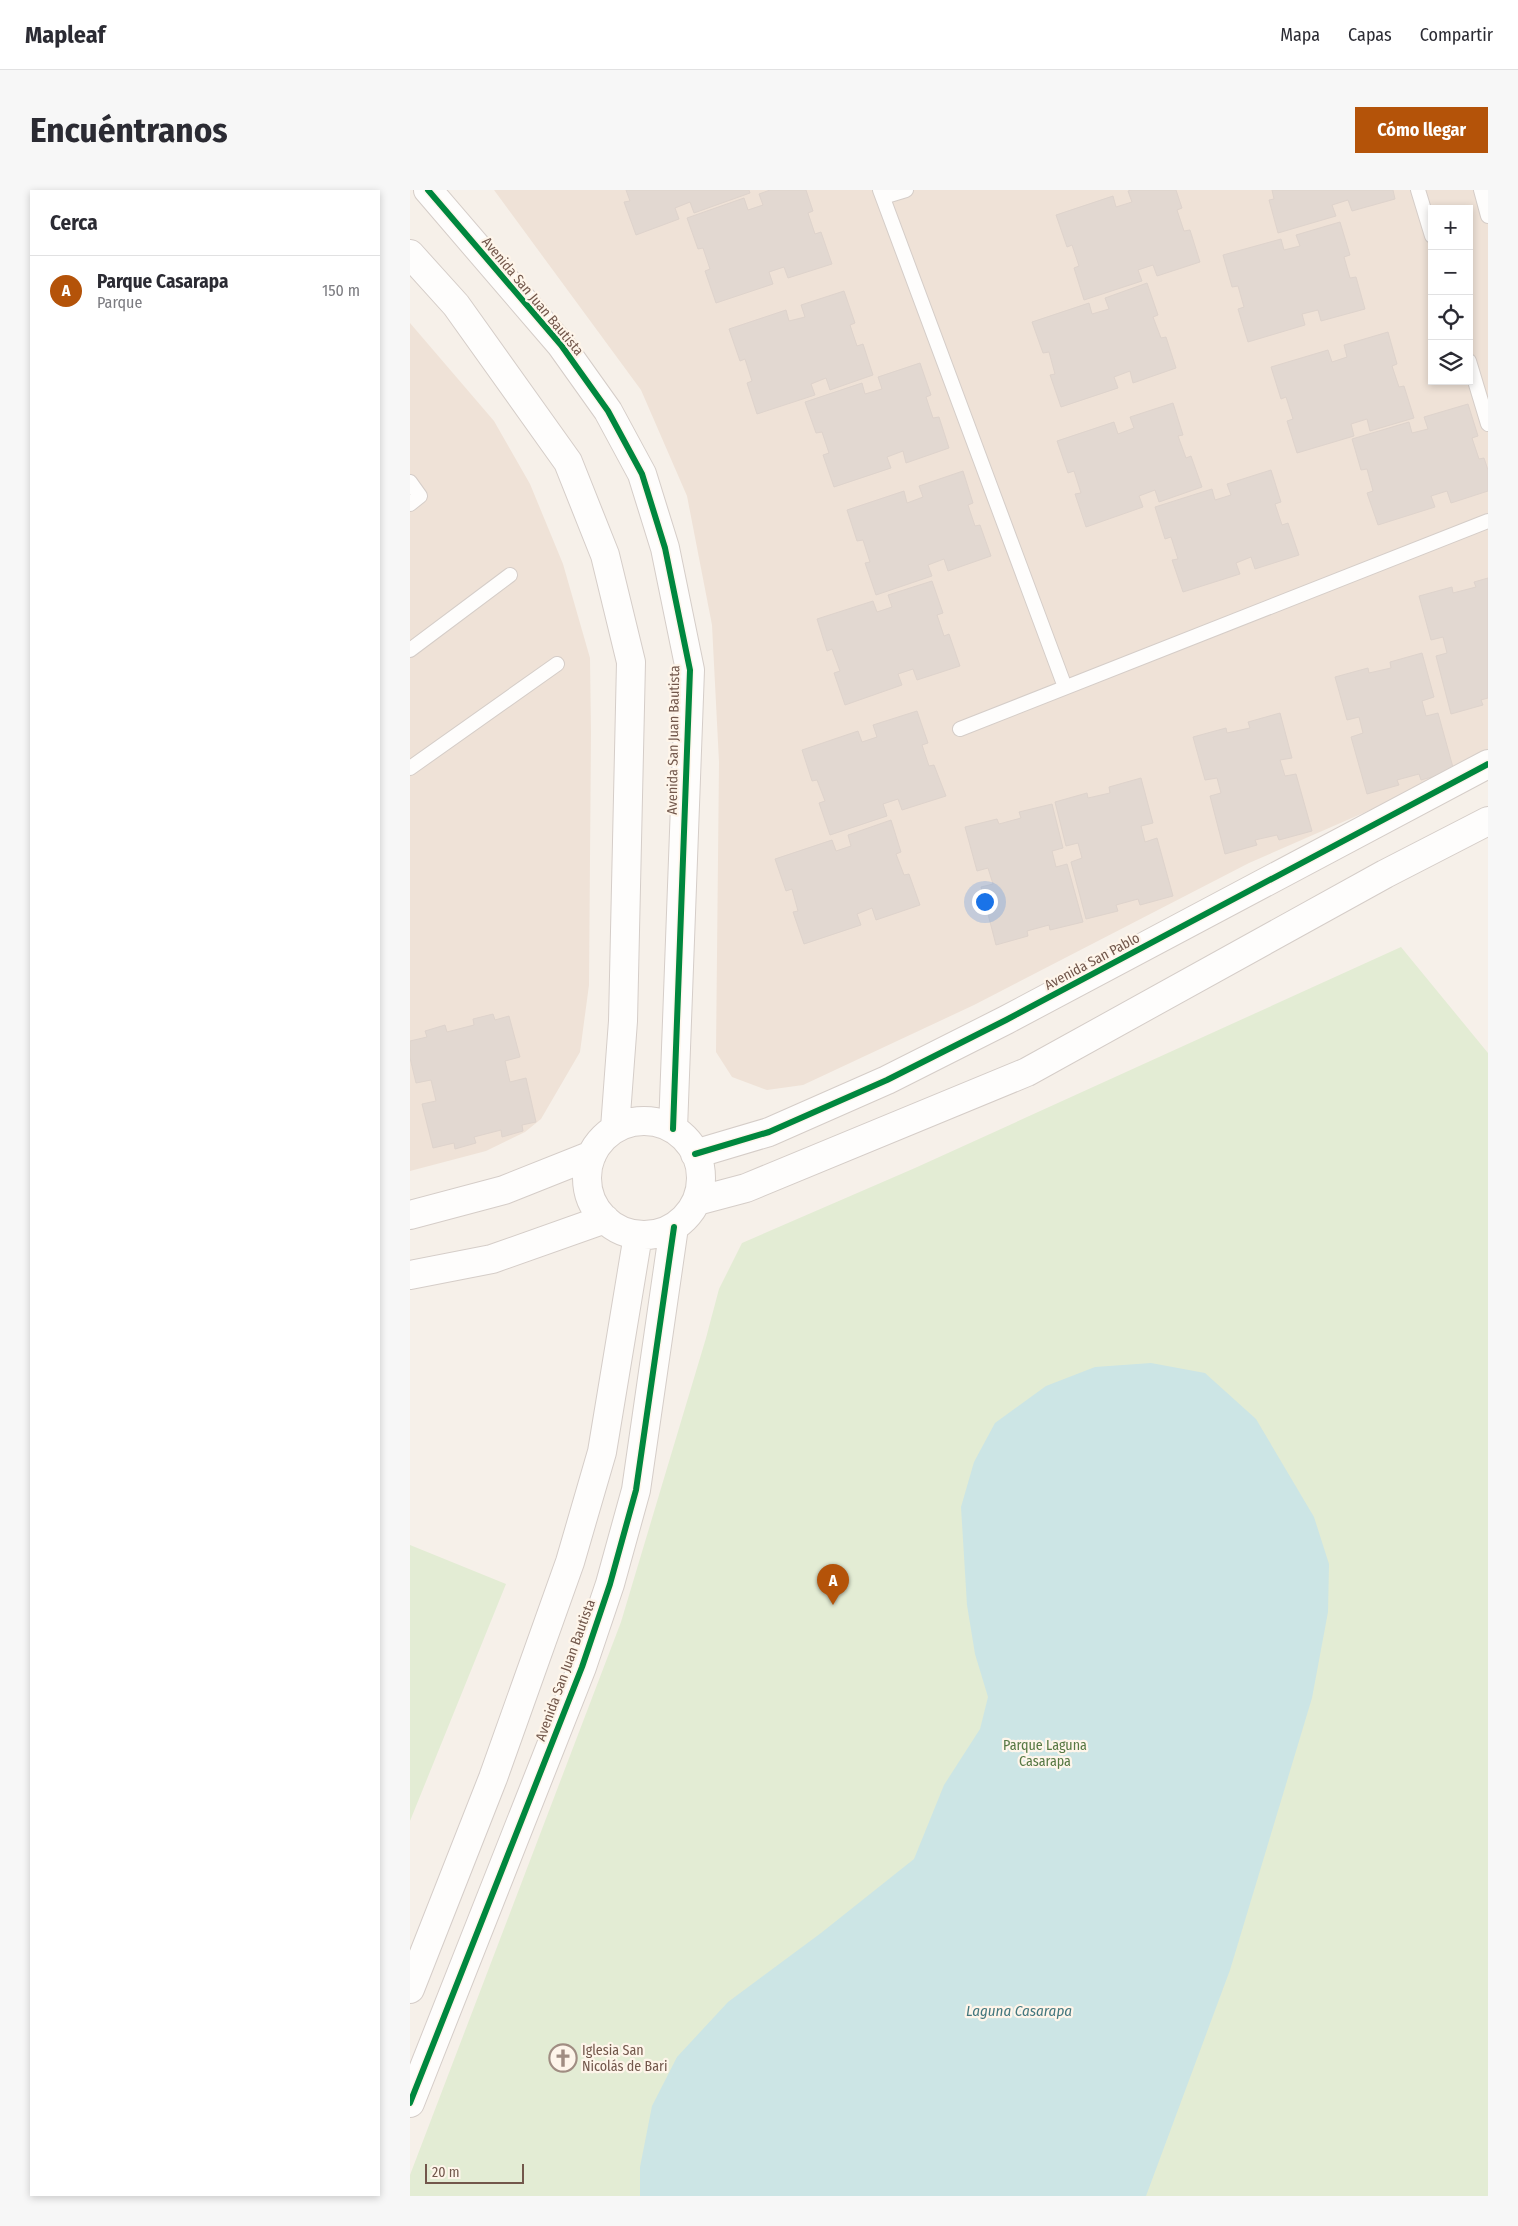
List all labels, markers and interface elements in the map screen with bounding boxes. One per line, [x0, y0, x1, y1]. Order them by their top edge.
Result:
text: Mapleaf [25, 21, 105, 49]
text: Mapa [1280, 24, 1320, 46]
text: Capas [1348, 24, 1392, 46]
text: Compartir [1420, 24, 1493, 46]
button: Cómo llegar [1355, 107, 1488, 153]
text: Encuéntranos [30, 109, 228, 151]
map controls [1428, 205, 1473, 385]
button: + [1428, 205, 1473, 250]
text: Cerca [50, 210, 98, 236]
street label: Avenida San Juan Bautista [478, 234, 587, 359]
button: − [1428, 250, 1473, 295]
text: Parque Casarapa [97, 270, 228, 293]
text: A [62, 281, 70, 300]
text: 150 m [322, 281, 360, 300]
text: Parque [97, 293, 142, 312]
button: locate [1428, 295, 1473, 340]
button: layers [1428, 340, 1473, 385]
street label: Avenida San Juan Bautista [664, 665, 683, 815]
your location [972, 889, 998, 915]
street label: Avenida San Pablo [1042, 929, 1143, 994]
pin: A [817, 1564, 849, 1605]
street label: Avenida San Juan Bautista [532, 1597, 599, 1743]
park label: Parque Laguna Casarapa [1003, 1737, 1087, 1770]
water label: Laguna Casarapa [966, 2002, 1072, 2020]
place label: Iglesia San Nicolás de Bari [582, 2042, 667, 2075]
church icon: Iglesia San Nicolás de Bari [548, 2043, 578, 2073]
scale bar [425, 2161, 524, 2184]
text: 20 m [432, 2164, 460, 2181]

